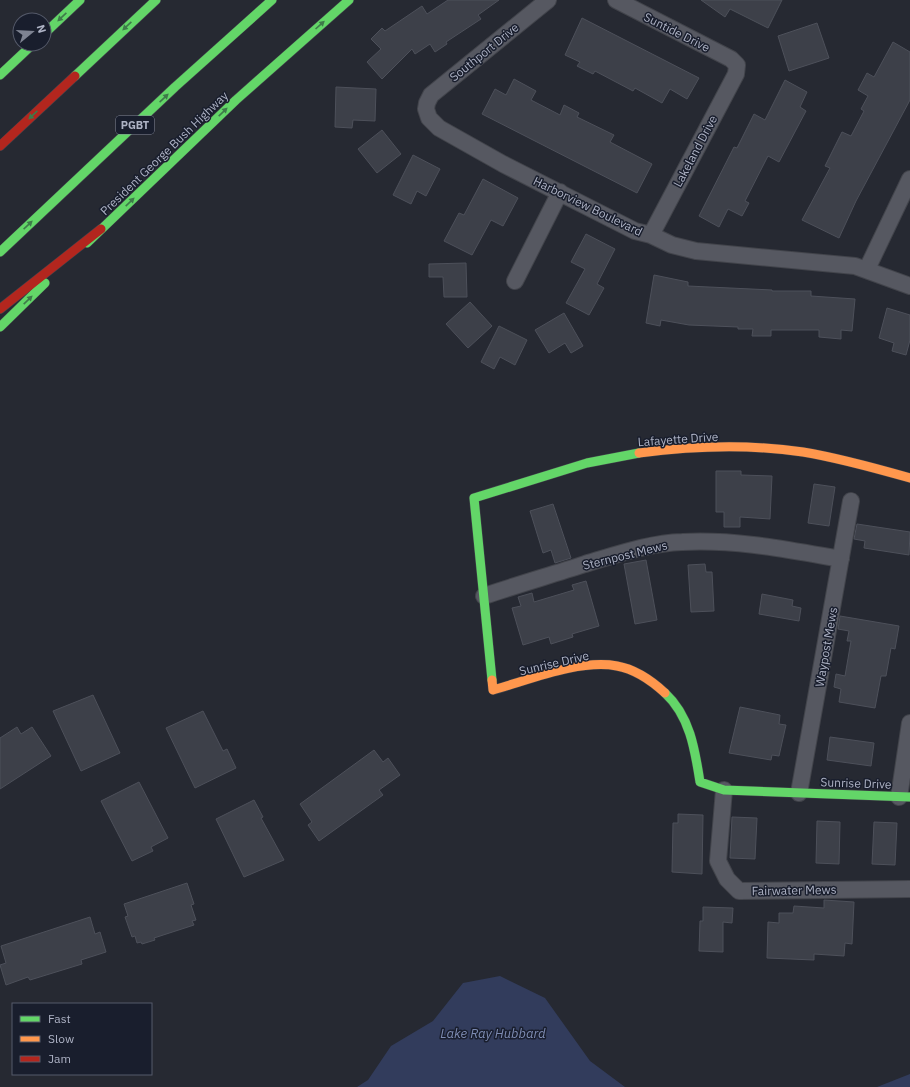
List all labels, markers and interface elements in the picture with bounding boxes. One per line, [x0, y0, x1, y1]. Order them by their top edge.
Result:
street label: Suntide Drive [641, 9, 713, 55]
north arrow [12, 12, 52, 52]
one-way arrow [57, 12, 67, 22]
street label: Southport Drive [446, 19, 522, 84]
one-way arrow [315, 21, 324, 30]
one-way arrow [122, 22, 132, 31]
text: N [34, 23, 49, 35]
street label: President George Bush Highway [97, 88, 231, 218]
one-way arrow [158, 93, 169, 102]
one-way arrow [218, 107, 228, 117]
one-way arrow [27, 111, 38, 120]
street label: Lakeland Drive [670, 112, 720, 190]
road number: PGBT [116, 116, 154, 134]
street label: Harborview Boulevard [531, 173, 645, 239]
one-way arrow [125, 198, 135, 207]
one-way arrow [23, 221, 33, 230]
one-way arrow [23, 295, 33, 305]
street label: Lafayette Drive [637, 429, 719, 449]
street label: Sternpost Mews [581, 537, 669, 573]
street label: Waypost Mews [812, 606, 840, 688]
street label: Sunrise Drive [518, 648, 591, 678]
street label: Sunrise Drive [820, 774, 892, 792]
street label: Fairwater Mews [751, 882, 837, 898]
legend [12, 1003, 152, 1075]
text: Fast [48, 1011, 71, 1026]
water label: Lake Ray Hubbard [440, 1025, 546, 1042]
text: Slow [48, 1031, 74, 1046]
text: Jam [48, 1051, 71, 1066]

